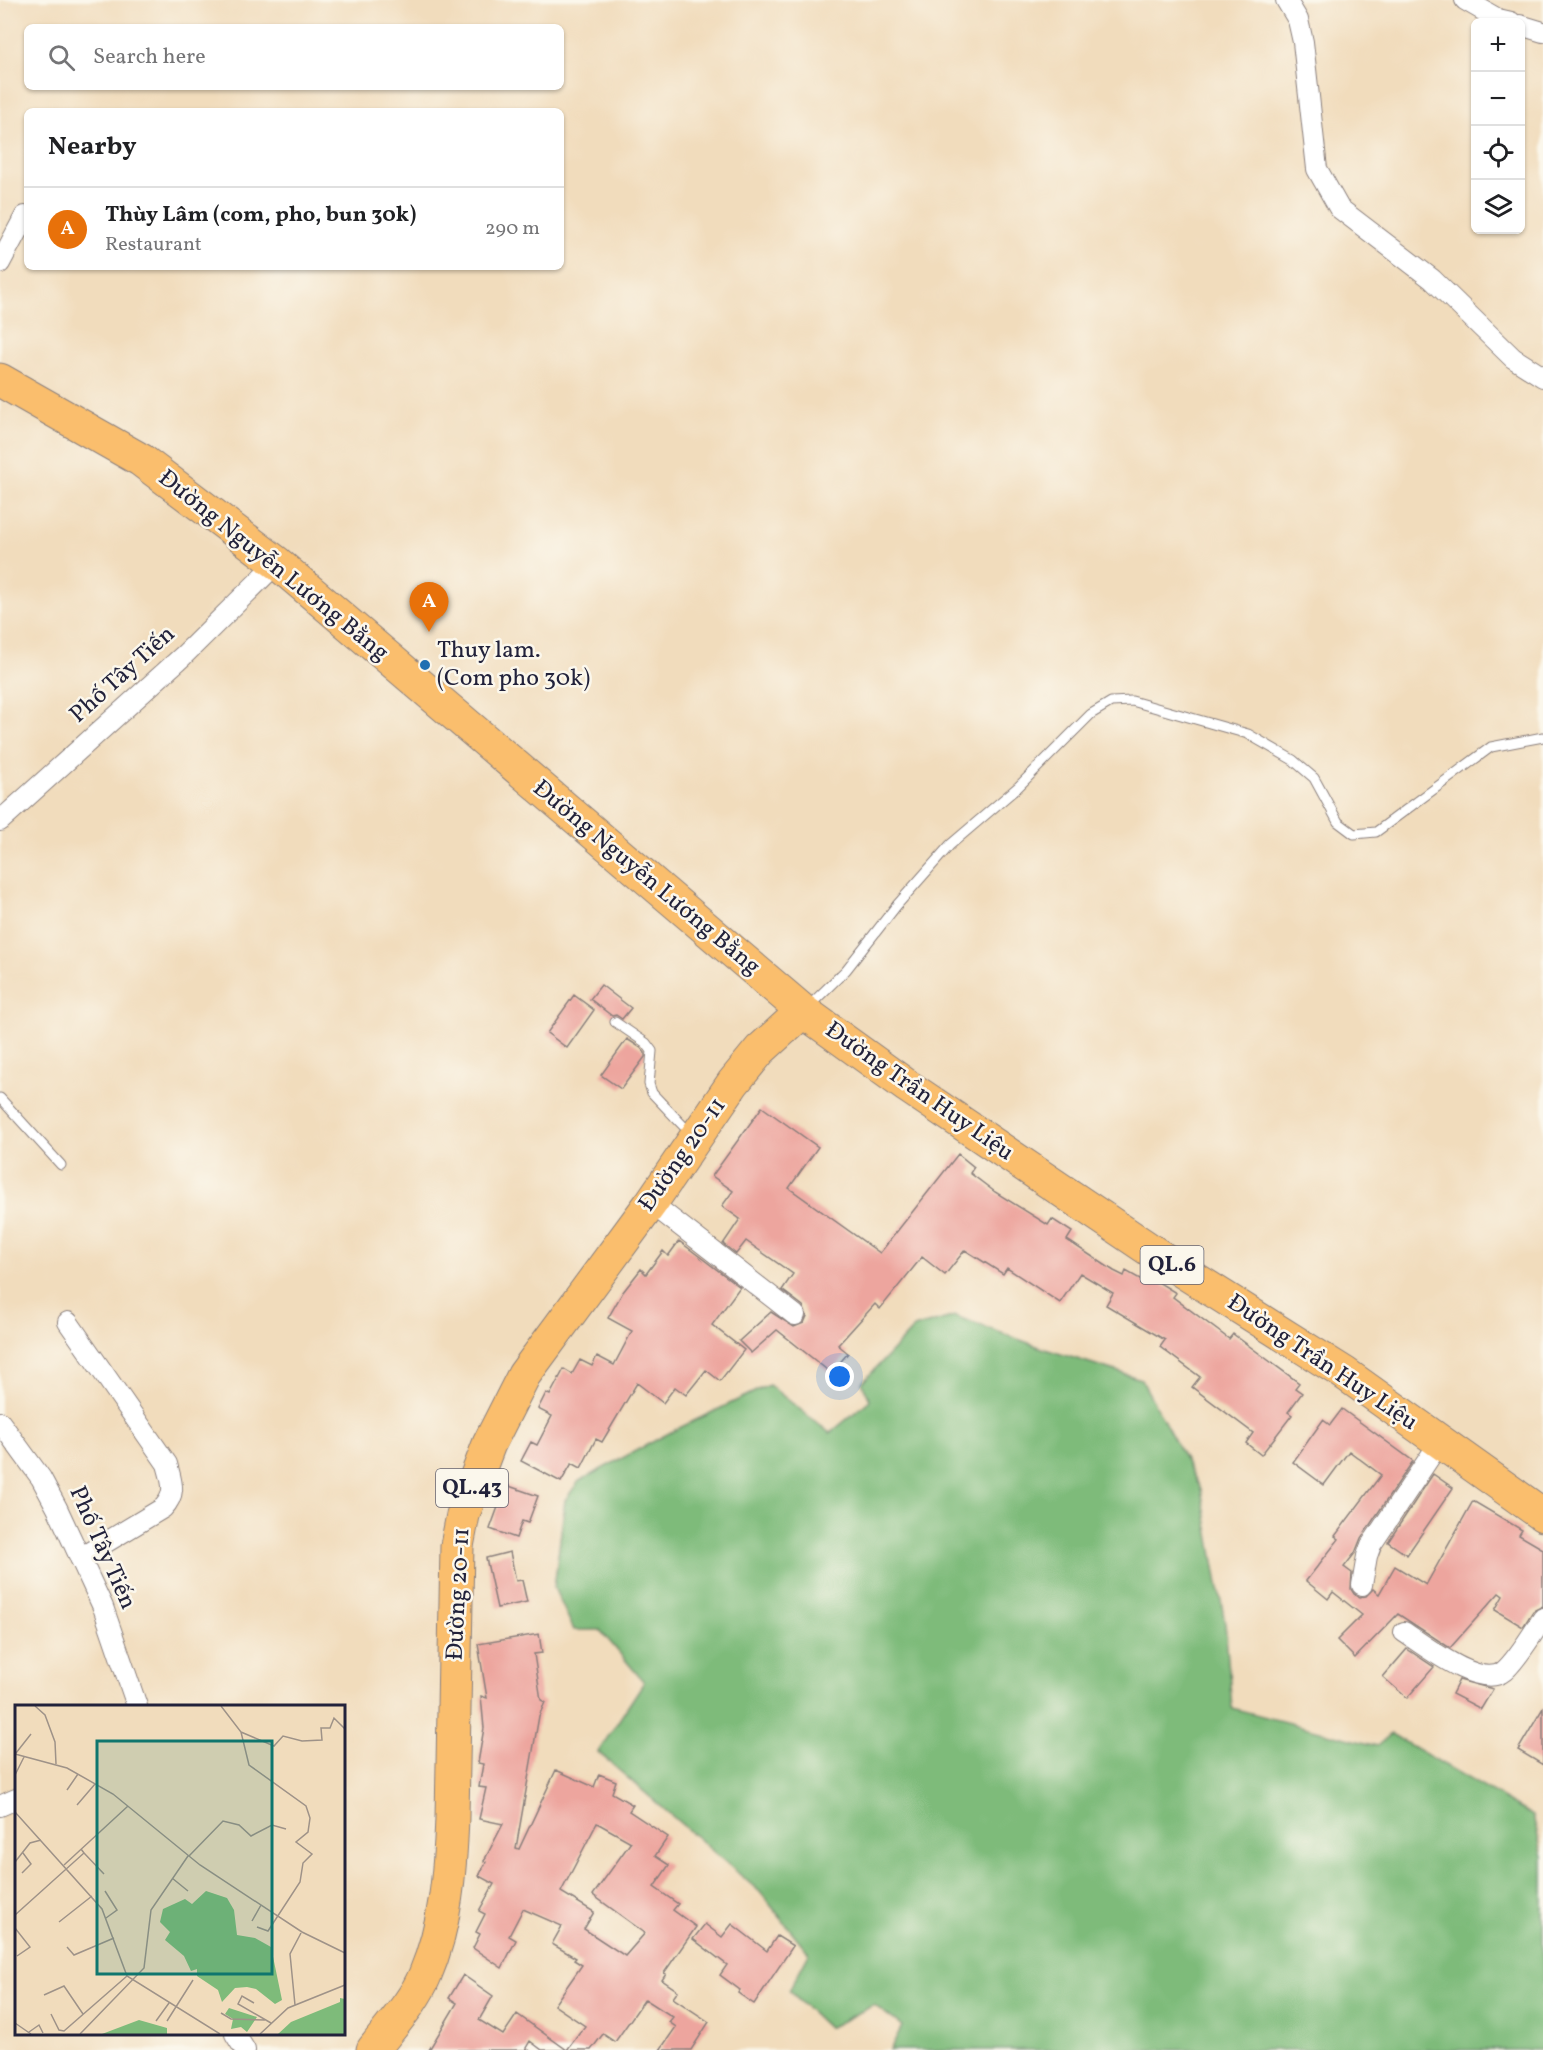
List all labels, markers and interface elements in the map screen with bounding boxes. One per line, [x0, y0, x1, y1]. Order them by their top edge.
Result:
map controls [1471, 18, 1525, 234]
button: + [1471, 18, 1525, 72]
search box [24, 24, 564, 90]
icon: search [45, 41, 78, 74]
text: Search here [93, 42, 206, 73]
button: − [1471, 72, 1525, 126]
button: locate [1471, 126, 1525, 180]
text: Nearby [48, 129, 137, 165]
button: layers [1471, 180, 1525, 234]
text: Thùy Lâm (com, pho, bun 30k) [105, 200, 416, 231]
text: A [60, 215, 75, 243]
text: 290 m [485, 215, 540, 243]
text: Restaurant [105, 231, 202, 259]
street label: Đường Nguyễn Lương Bằng [150, 462, 396, 670]
pin: A [410, 582, 448, 632]
street label: Phố Tây Tiến [63, 618, 183, 732]
place label: Thuy lam. (Com pho 30k) [437, 634, 590, 696]
marker: Thuy lam. (Com pho 30k) [418, 658, 432, 672]
street label: Đường Nguyễn Lương Bằng [525, 772, 767, 984]
street label: Đường Trần Huy Liệu [818, 1014, 1020, 1170]
street label: Đường 20-11 [631, 1091, 735, 1219]
road number: QL.6 [1140, 1246, 1204, 1284]
street label: Đường Trần Huy Liệu [1220, 1286, 1424, 1440]
your location [825, 1362, 854, 1391]
road number: QL.43 [436, 1469, 508, 1507]
street label: Phố Tây Tiến [60, 1481, 144, 1615]
street label: Đường 20-11 [439, 1527, 479, 1661]
inset map [15, 1705, 345, 2035]

